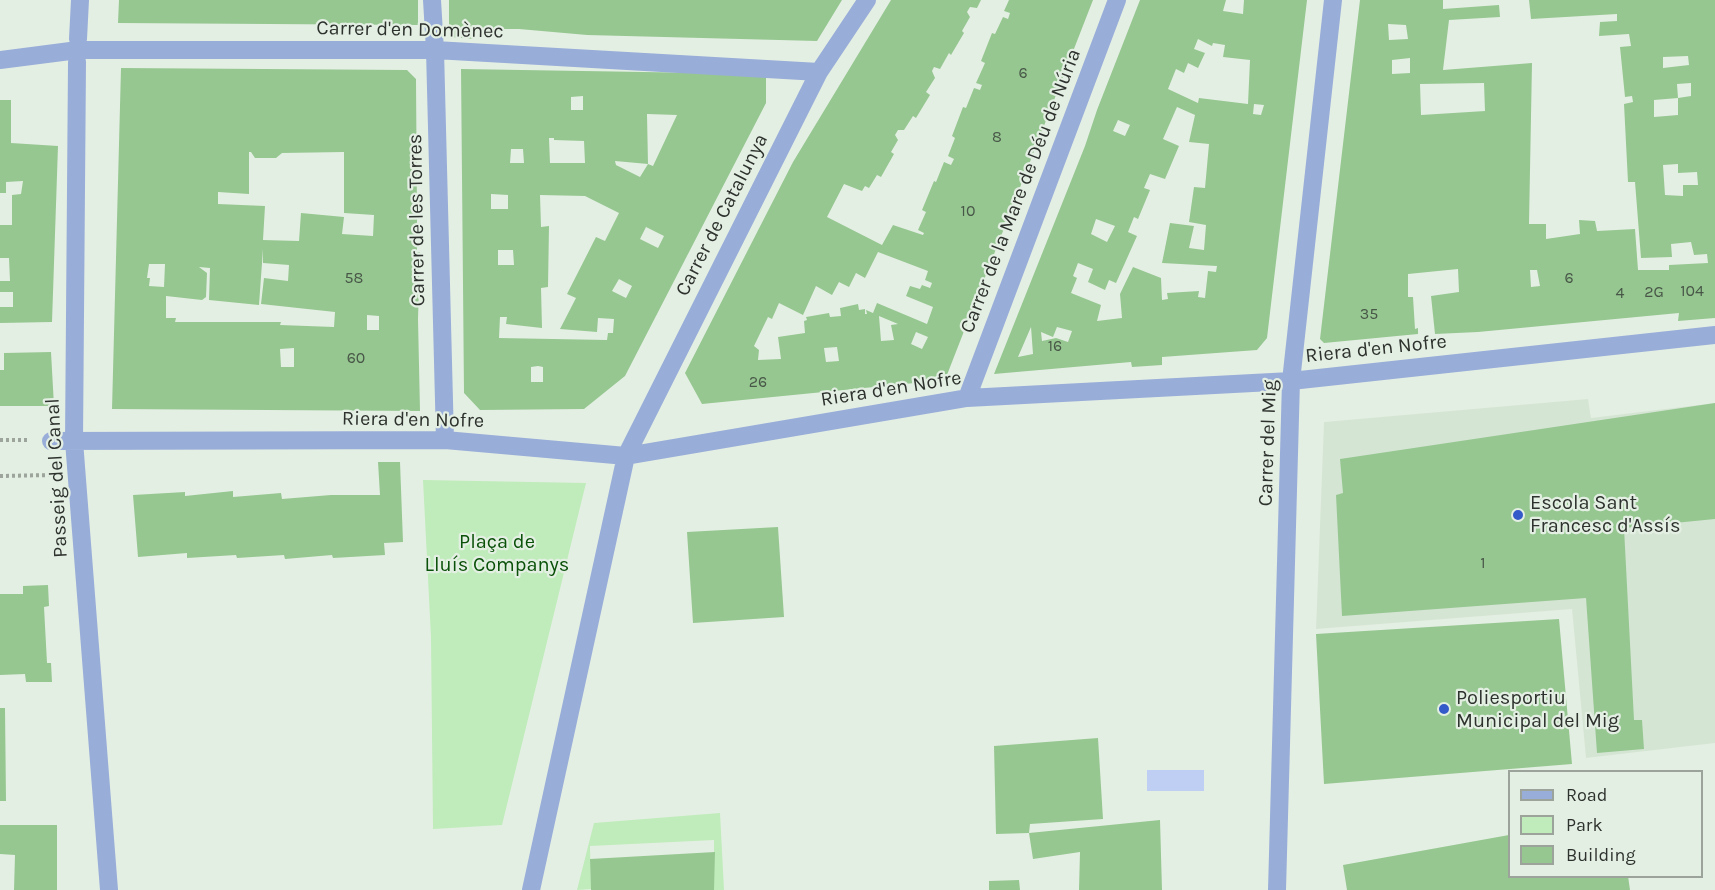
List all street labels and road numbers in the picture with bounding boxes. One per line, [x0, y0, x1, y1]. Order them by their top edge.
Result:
street label: Carrer d'en Domènec [316, 16, 504, 44]
street label: Carrer de la Mare de Déu de Núria [956, 46, 1086, 336]
street label: Carrer de Catalunya [671, 130, 773, 300]
street label: Carrer de les Torres [403, 134, 431, 306]
street label: Riera d'en Nofre [1304, 330, 1448, 368]
street label: Riera d'en Nofre [819, 366, 963, 412]
street label: Carrer del Mig [1254, 379, 1282, 507]
street label: Passeig del Canal [41, 398, 73, 558]
street label: Riera d'en Nofre [342, 407, 484, 433]

